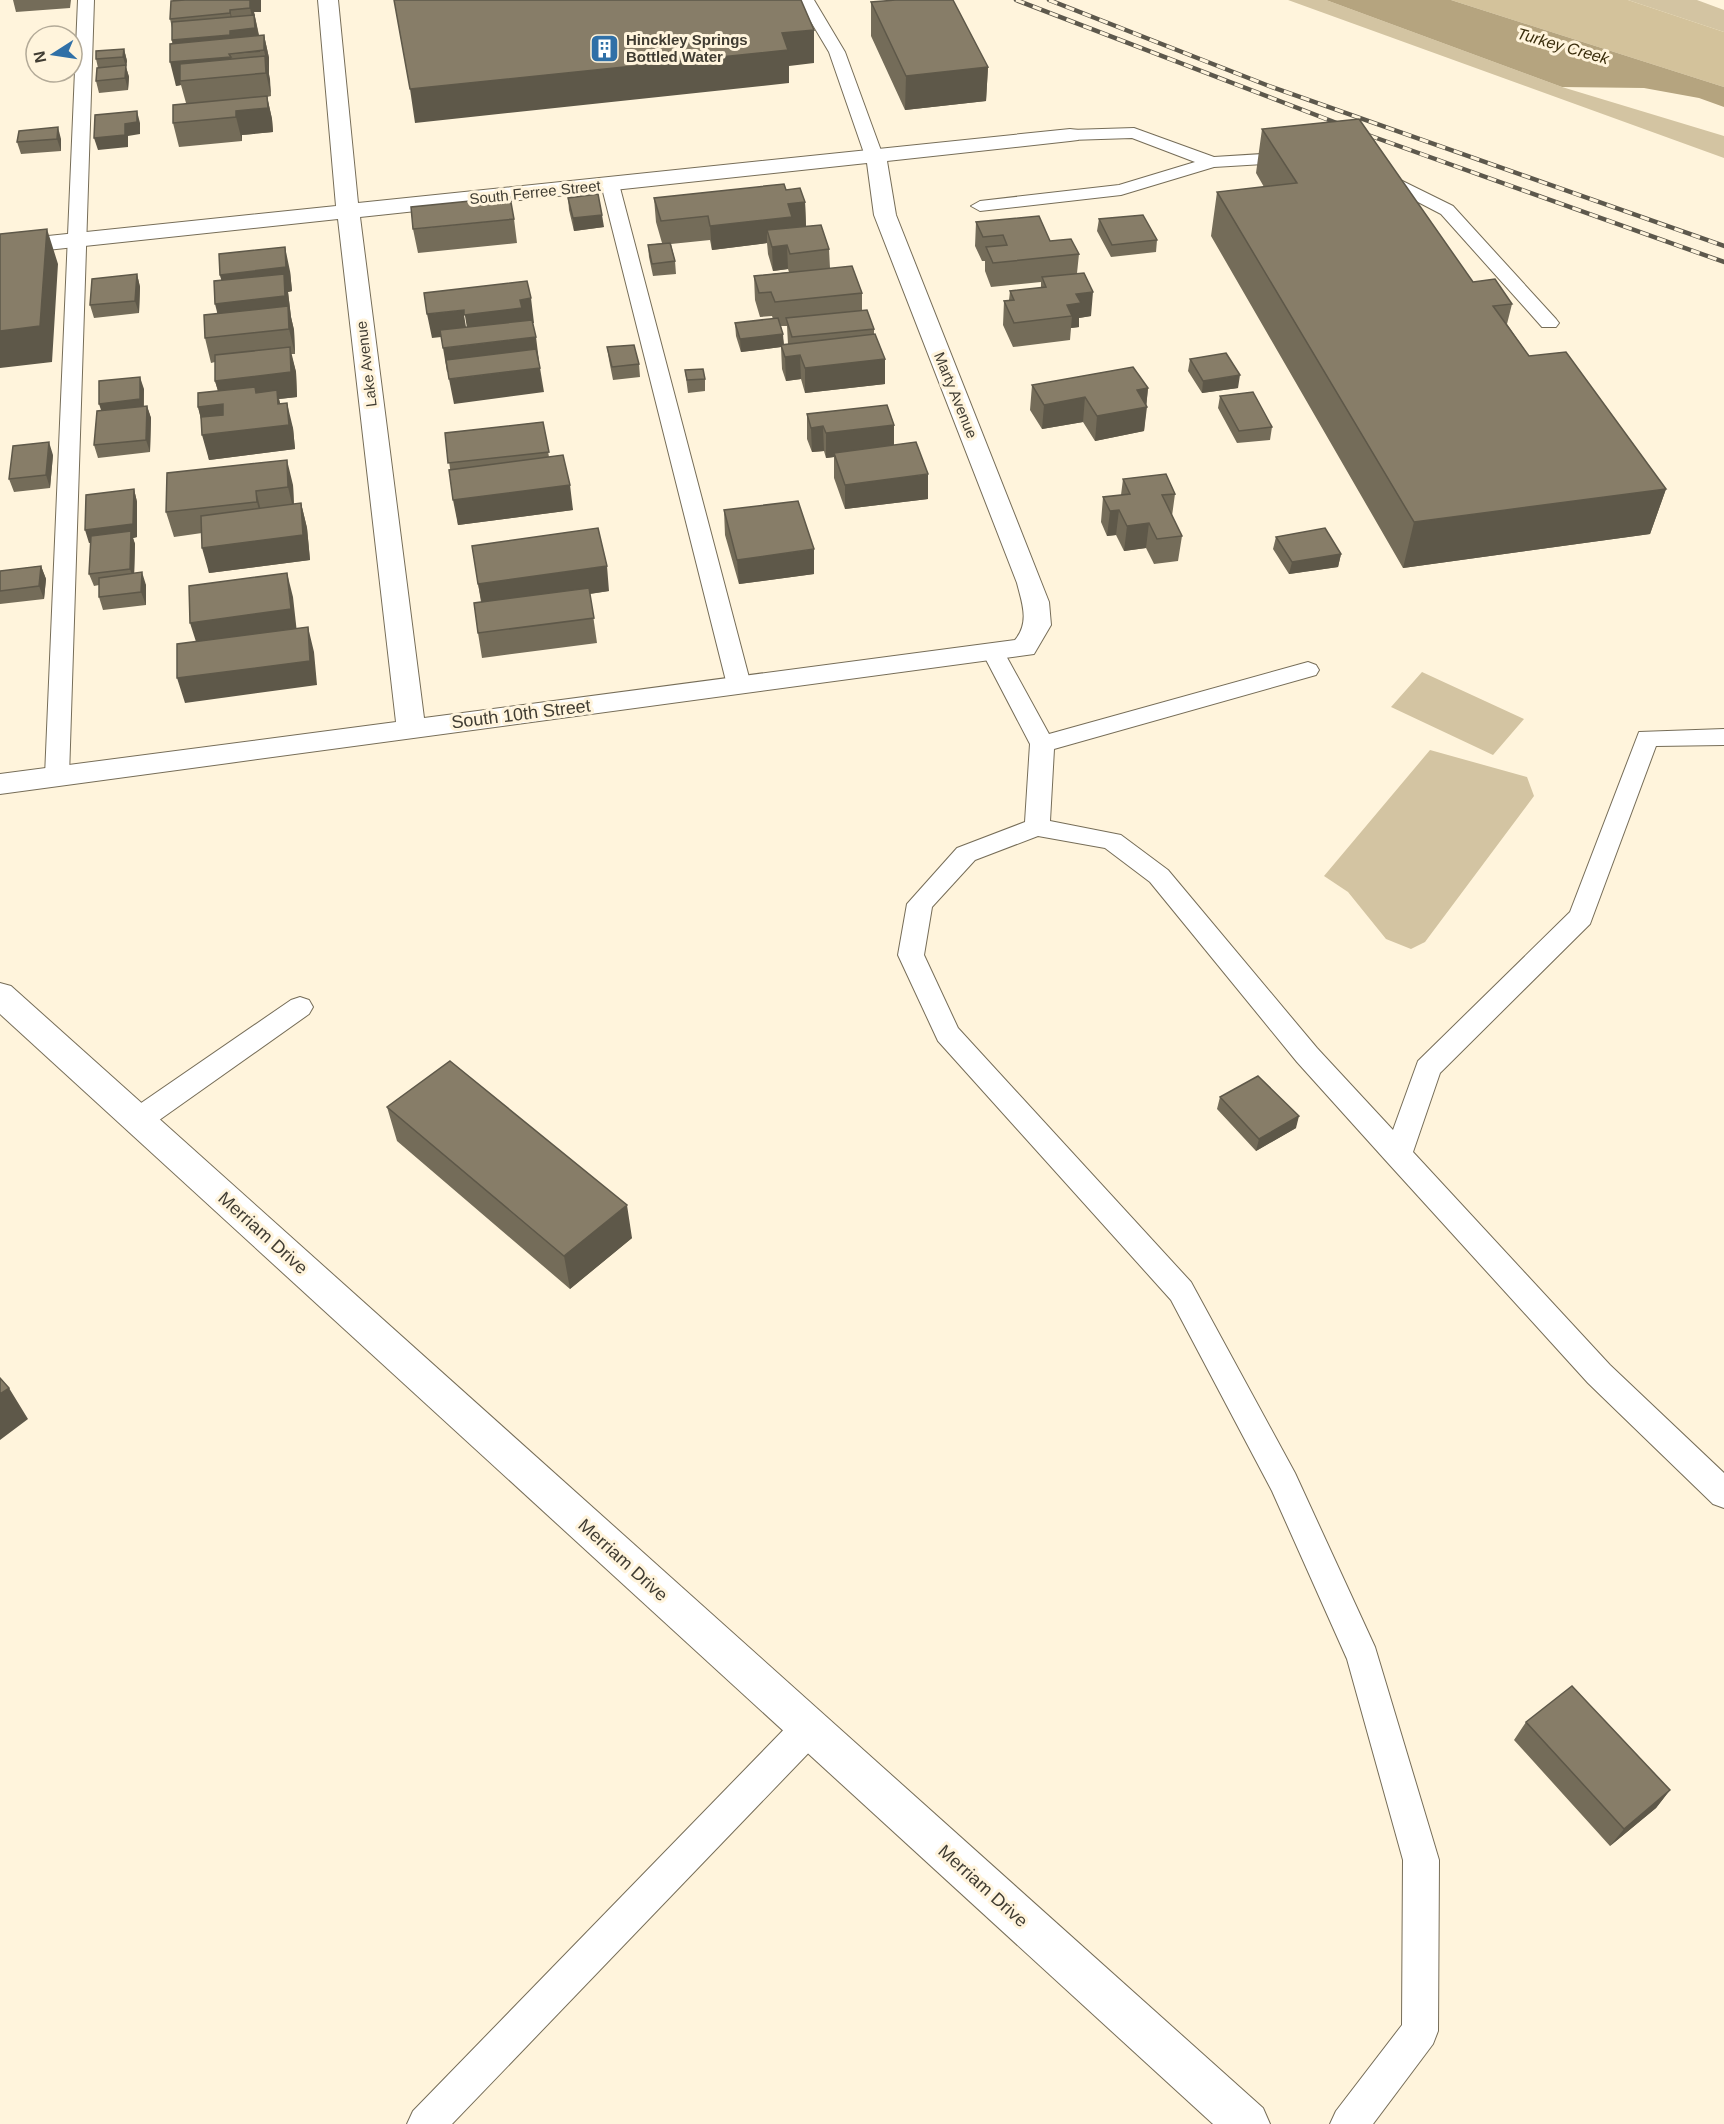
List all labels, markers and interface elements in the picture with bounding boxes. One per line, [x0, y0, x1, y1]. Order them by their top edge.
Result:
north arrow [24, 24, 84, 84]
water label: Turkey Creek [1515, 25, 1612, 68]
place label: Hinckley Springs Bottled Water [626, 31, 748, 65]
building icon: Hinckley Springs Bottled Water [589, 32, 621, 64]
text: N [30, 50, 49, 64]
street label: South Ferree Street [469, 177, 602, 207]
street label: Lake Avenue [352, 320, 380, 408]
street label: Marty Avenue [931, 349, 981, 441]
street label: South 10th Street [450, 696, 592, 732]
street label: Merriam Drive [214, 1188, 312, 1278]
street label: Merriam Drive [574, 1515, 672, 1605]
street label: Merriam Drive [934, 1841, 1032, 1931]

